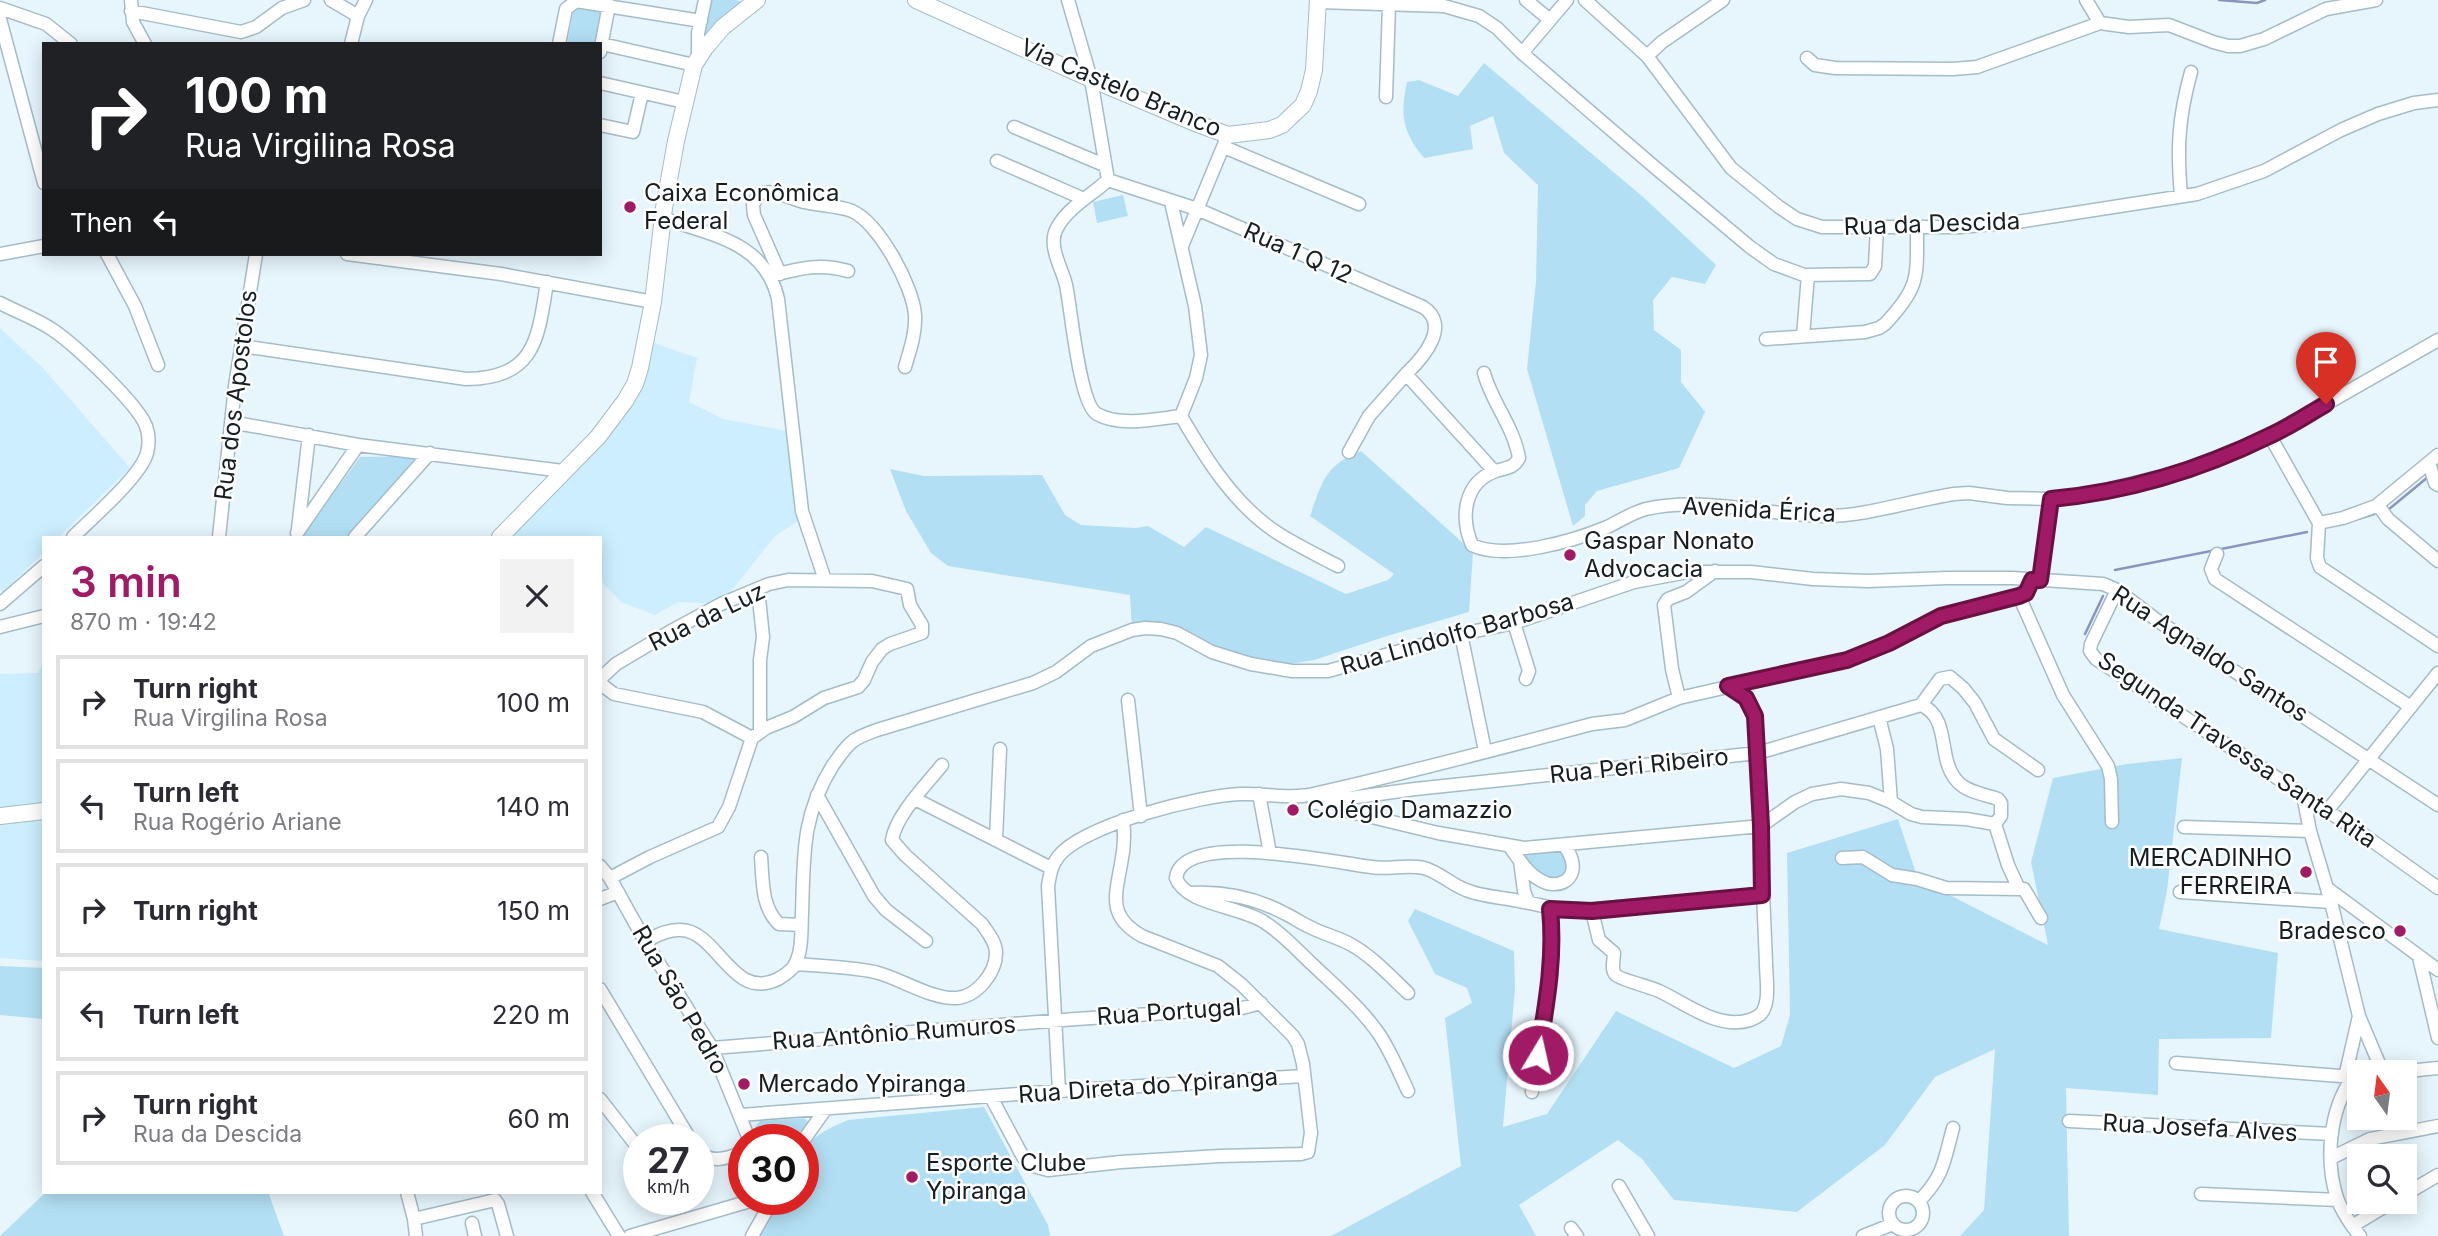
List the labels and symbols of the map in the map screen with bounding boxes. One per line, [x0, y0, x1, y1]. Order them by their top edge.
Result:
street label: Via Castelo Branco [1016, 32, 1226, 143]
place label: Caixa Econômica Federal [644, 178, 840, 235]
marker: Caixa Econômica Federal [622, 199, 638, 215]
street label: Rua da Descida [1843, 206, 2021, 241]
street label: Rua 1 Q 12 [1239, 216, 1357, 289]
street label: Rua dos Apostolos [208, 288, 263, 502]
pin [2296, 332, 2356, 404]
street label: Avenida Érica [1681, 490, 1837, 528]
place label: Gaspar Nonato Advocacia [1584, 526, 1754, 583]
marker: Gaspar Nonato Advocacia [1562, 547, 1578, 563]
street label: Rua da Luz [644, 576, 770, 657]
street label: Rua Agnaldo Santos [2107, 579, 2314, 728]
street label: Rua Lindolfo Barbosa [1337, 586, 1577, 681]
street label: Segunda Travessa Santa Rita [2092, 645, 2382, 854]
street label: Rua Peri Ribeiro [1548, 742, 1730, 789]
place label: Colégio Damazzio [1307, 795, 1512, 824]
marker: Colégio Damazzio [1285, 802, 1301, 818]
place label: MERCADINHO FERREIRA [2129, 843, 2292, 900]
marker: MERCADINHO FERREIRA [2298, 864, 2314, 880]
place label: Bradesco [2278, 916, 2386, 945]
street label: Rua São Pedro [626, 920, 735, 1079]
marker: Bradesco [2392, 923, 2408, 939]
street label: Rua Portugal [1096, 992, 1242, 1031]
street label: Rua Antônio Rumuros [771, 1010, 1017, 1055]
position arrow [1501, 1018, 1575, 1092]
north arrow [2347, 1060, 2417, 1130]
street label: Rua Direta do Ypiranga [1017, 1062, 1279, 1109]
place label: Mercado Ypiranga [758, 1069, 966, 1098]
marker: Mercado Ypiranga [736, 1076, 752, 1092]
street label: Rua Josefa Alves [2102, 1108, 2298, 1147]
speed limit sign: 30 [728, 1124, 819, 1215]
place label: Esporte Clube Ypiranga [926, 1148, 1086, 1205]
marker: Esporte Clube Ypiranga [904, 1169, 920, 1185]

